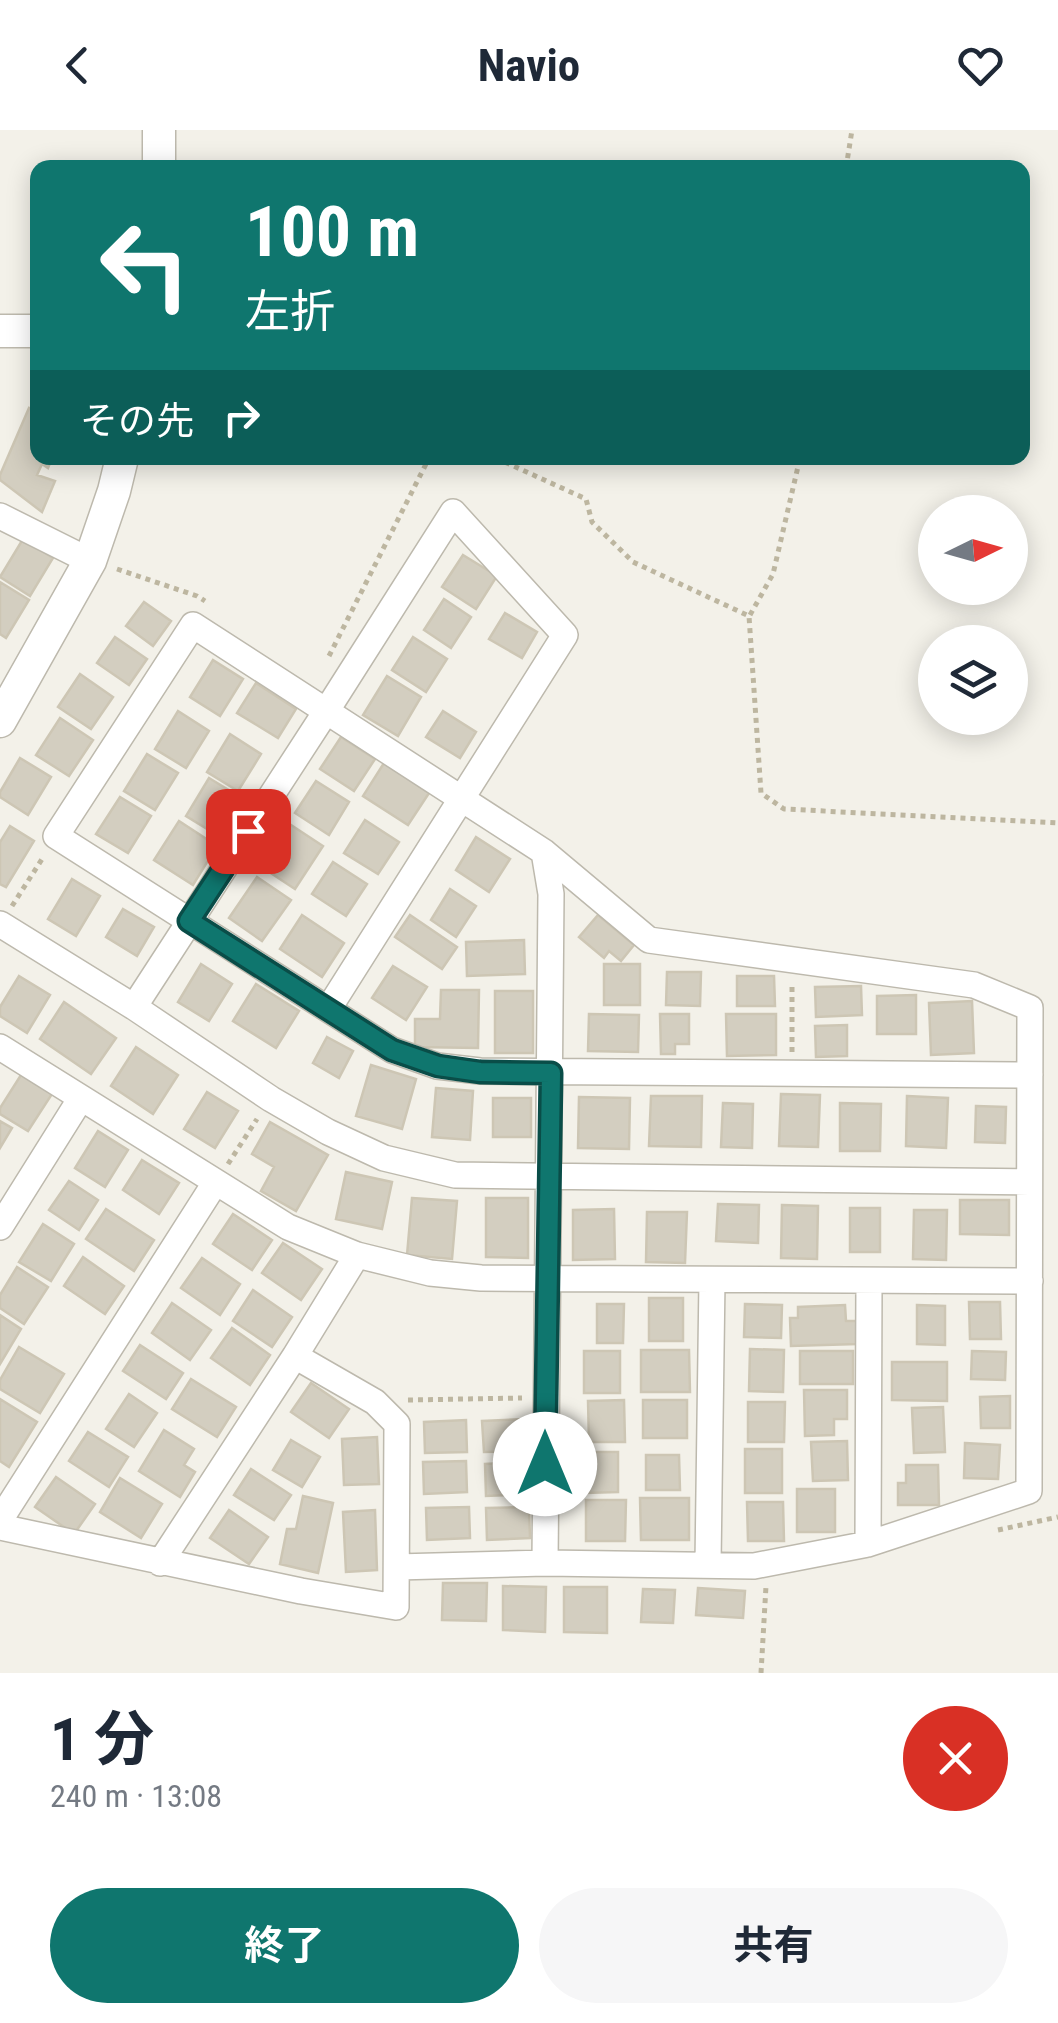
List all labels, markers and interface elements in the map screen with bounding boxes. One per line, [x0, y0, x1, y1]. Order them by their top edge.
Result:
icon: back [50, 38, 105, 93]
icon: heart [953, 38, 1008, 93]
text: Navio [478, 39, 580, 92]
text: 100 m [245, 191, 419, 273]
icon: left [80, 200, 210, 330]
text: 左折 [245, 285, 335, 338]
icon: right [214, 390, 269, 445]
text: その先 [80, 399, 194, 443]
north arrow [918, 495, 1028, 605]
map controls [918, 495, 1028, 735]
button: layers [918, 625, 1028, 735]
pin [206, 789, 291, 874]
icon: arrive [221, 804, 276, 859]
position arrow [493, 1412, 597, 1516]
text: 1 分 [50, 1704, 154, 1775]
button: close [903, 1706, 1008, 1811]
text: 240 m · 13:08 [50, 1777, 222, 1815]
button: 終了 [50, 1888, 519, 2003]
button: 共有 [539, 1888, 1008, 2003]

